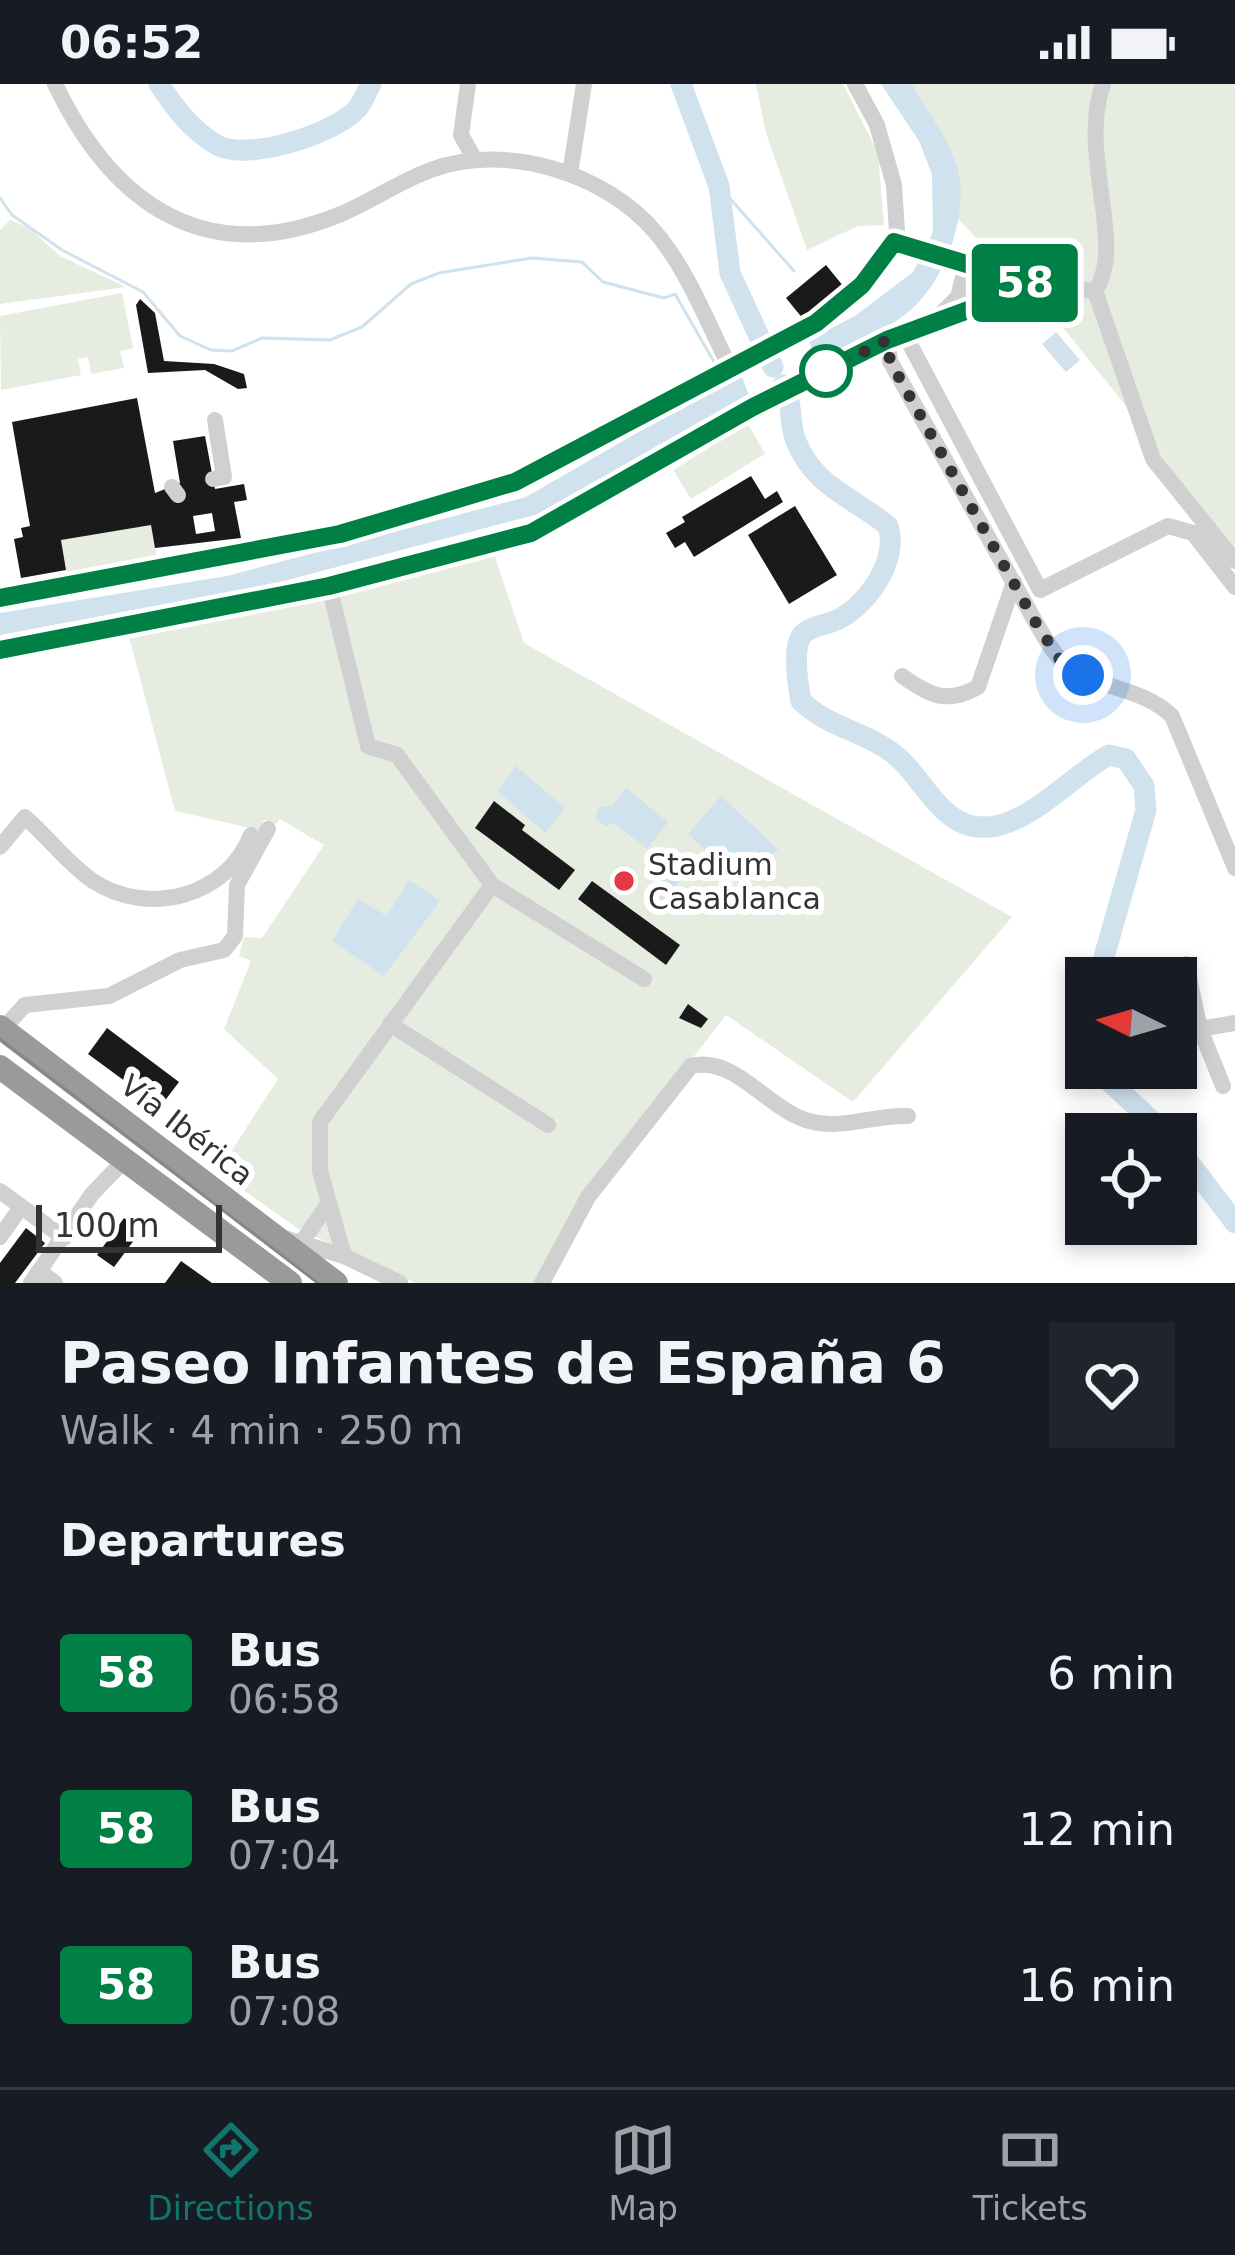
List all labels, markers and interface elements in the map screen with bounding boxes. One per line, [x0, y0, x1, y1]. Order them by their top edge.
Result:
text: 06:52 [60, 16, 203, 69]
line badge: 58 [971, 244, 1079, 322]
text: 58 [996, 258, 1054, 307]
unlabelled marker [801, 346, 851, 396]
your location [1053, 645, 1113, 705]
place label: Stadium Casablanca [648, 847, 821, 916]
marker: Stadium Casablanca [611, 868, 637, 894]
north arrow [1065, 957, 1197, 1089]
map controls [1065, 957, 1197, 1245]
street label: Vía Ibérica [114, 1067, 260, 1193]
button: locate [1065, 1113, 1197, 1245]
scale bar [36, 1199, 222, 1252]
text: 100 m [54, 1206, 160, 1245]
button: heart [1049, 1322, 1175, 1448]
text: Paseo Infantes de España 6 [60, 1330, 946, 1396]
text: Walk · 4 min · 250 m [60, 1408, 463, 1453]
text: Departures [60, 1514, 346, 1567]
text: Bus [228, 1624, 321, 1677]
text: 6 min [1047, 1647, 1175, 1700]
text: 58 [97, 1648, 155, 1697]
text: 06:58 [228, 1677, 340, 1722]
text: Bus [228, 1780, 321, 1833]
text: 12 min [1019, 1803, 1175, 1856]
text: 58 [97, 1804, 155, 1853]
text: 07:04 [228, 1833, 340, 1878]
text: Bus [228, 1936, 321, 1989]
text: 16 min [1019, 1959, 1175, 2012]
text: 58 [97, 1960, 155, 2009]
text: 07:08 [228, 1989, 340, 2034]
tab: Directions [147, 2117, 314, 2228]
tab: Map [608, 2117, 678, 2228]
tab: Tickets [973, 2117, 1088, 2228]

